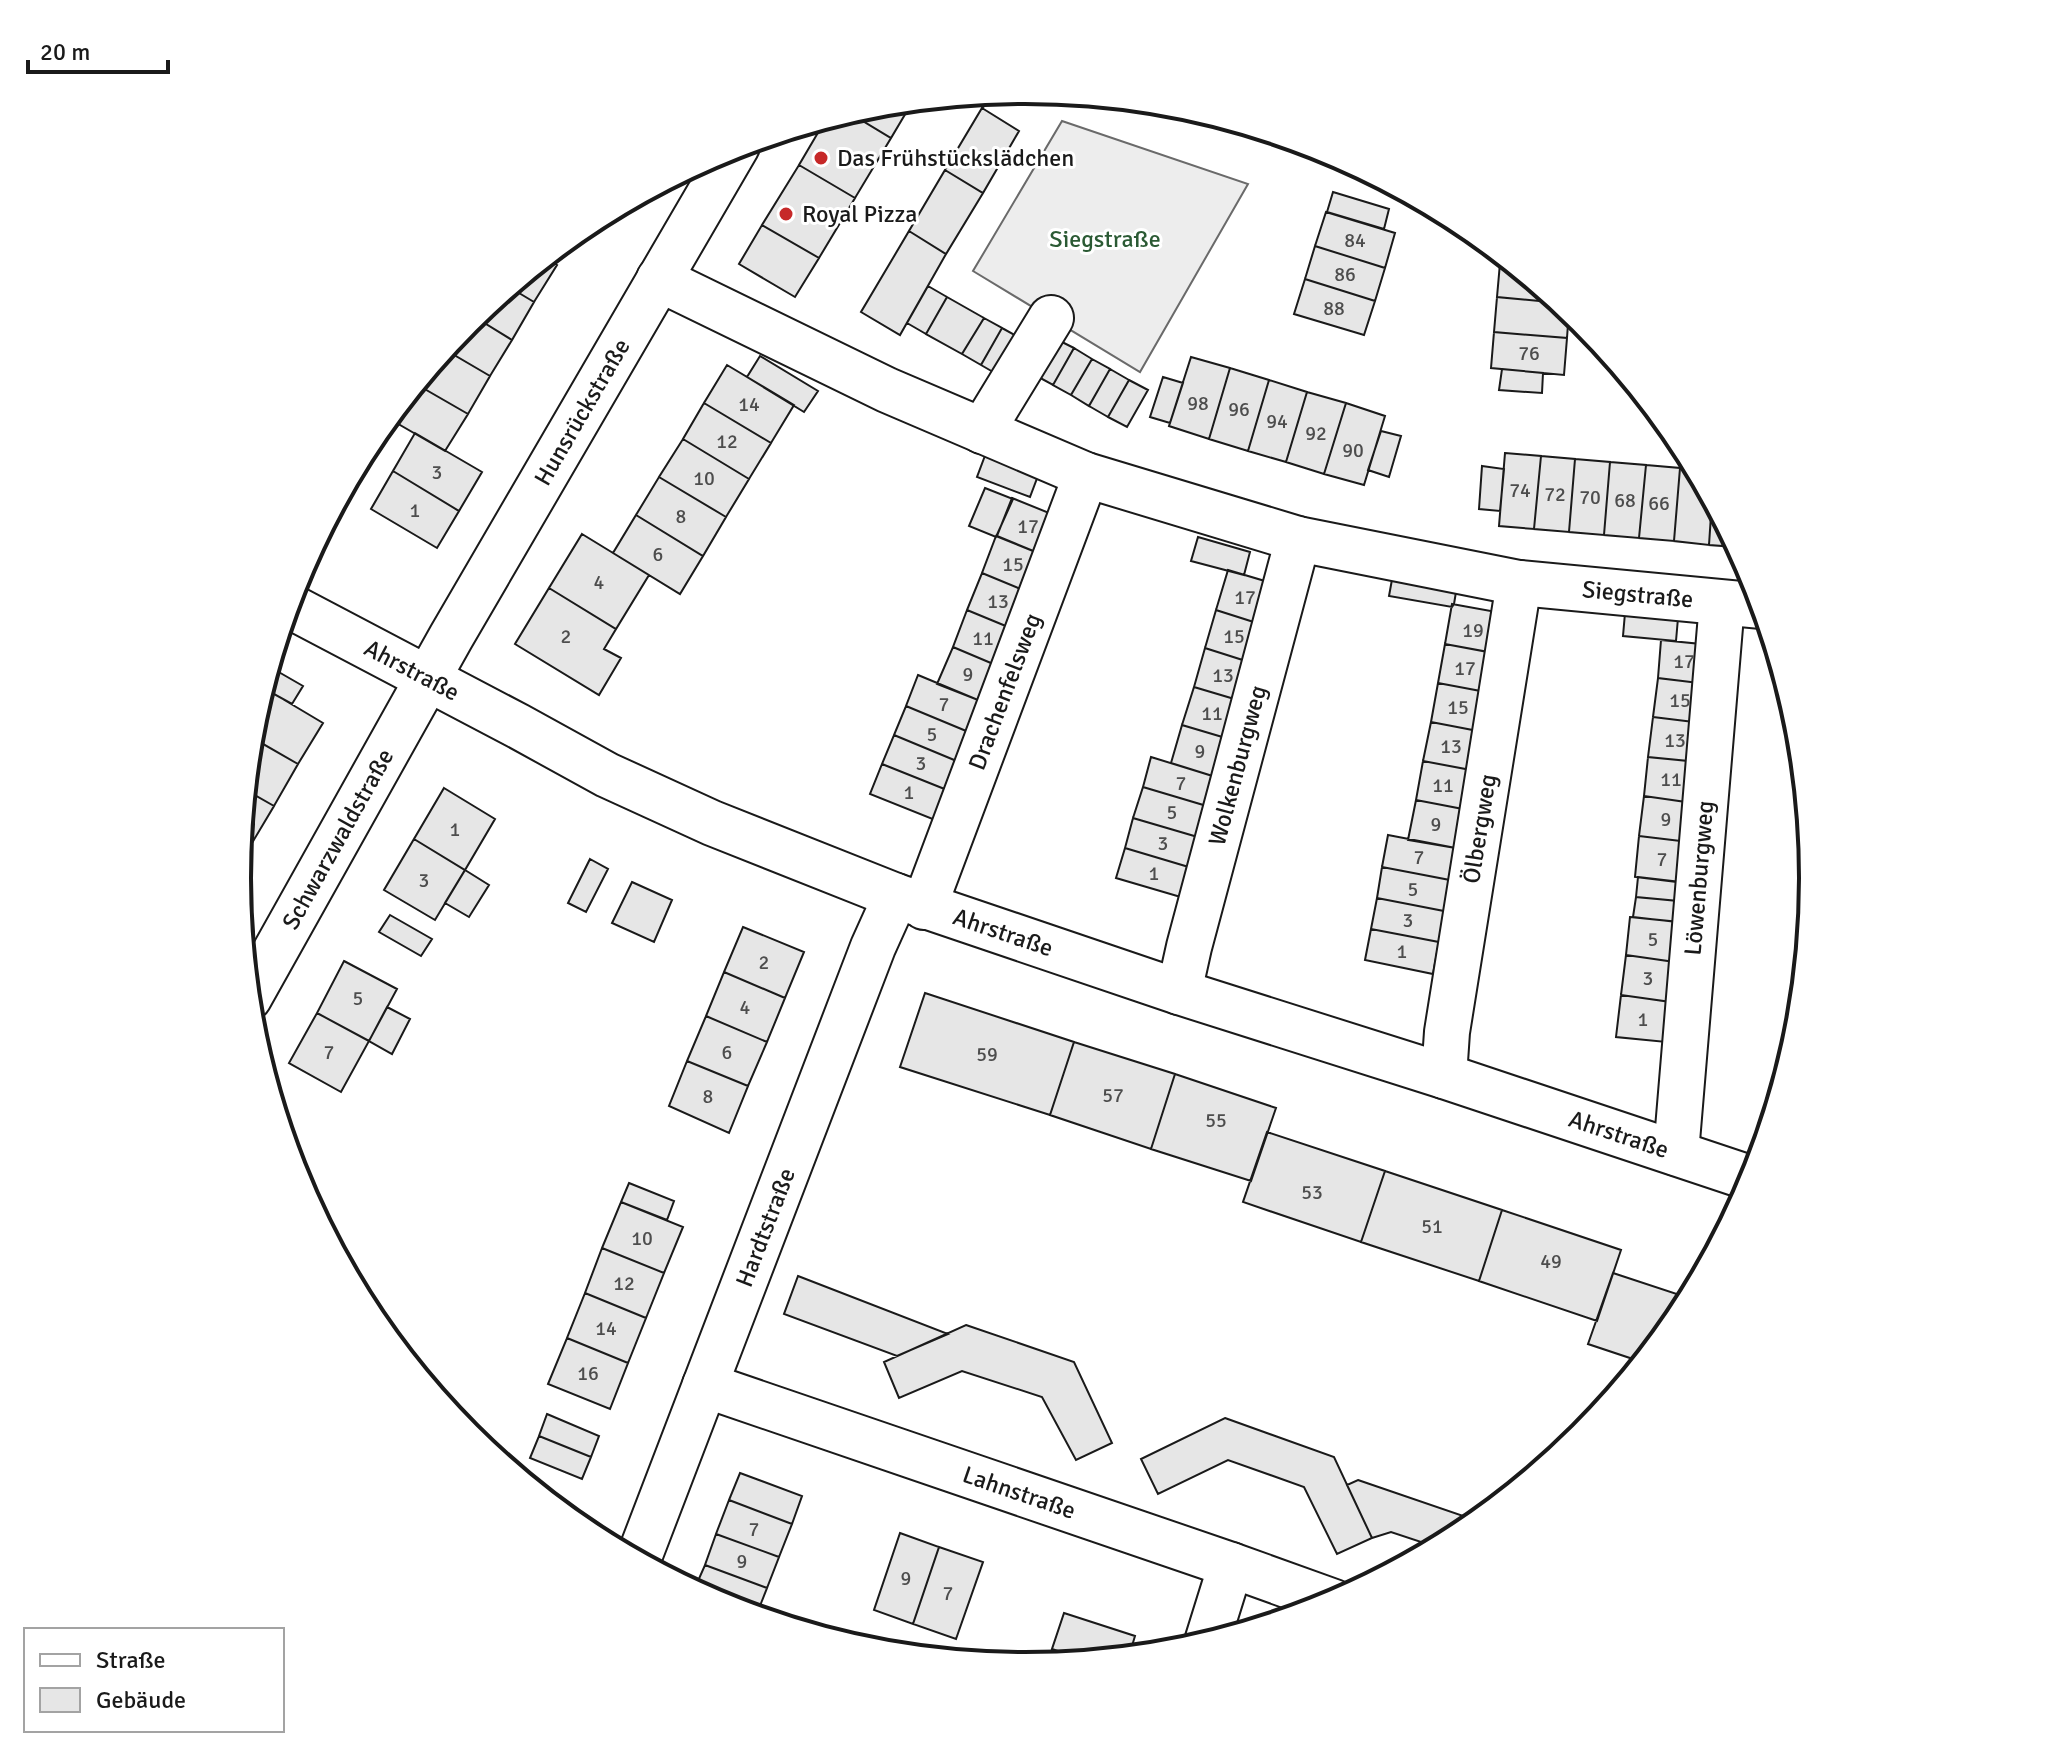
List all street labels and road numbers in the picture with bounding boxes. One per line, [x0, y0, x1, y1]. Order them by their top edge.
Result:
street label: Hunsrückstraße [528, 333, 637, 491]
street label: Siegstraße [1581, 574, 1695, 614]
street label: Drachenfelsweg [962, 609, 1048, 774]
street label: Ahrstraße [359, 633, 465, 708]
street label: Wolkenburgweg [1202, 682, 1273, 849]
street label: Schwarzwaldstraße [275, 744, 400, 935]
street label: Ölbergweg [1456, 772, 1503, 886]
street label: Löwenburgweg [1678, 799, 1720, 957]
street label: Ahrstraße [949, 902, 1057, 963]
street label: Ahrstraße [1565, 1104, 1673, 1165]
street label: Hardtstraße [729, 1164, 802, 1291]
street label: Lahnstraße [959, 1459, 1080, 1526]

